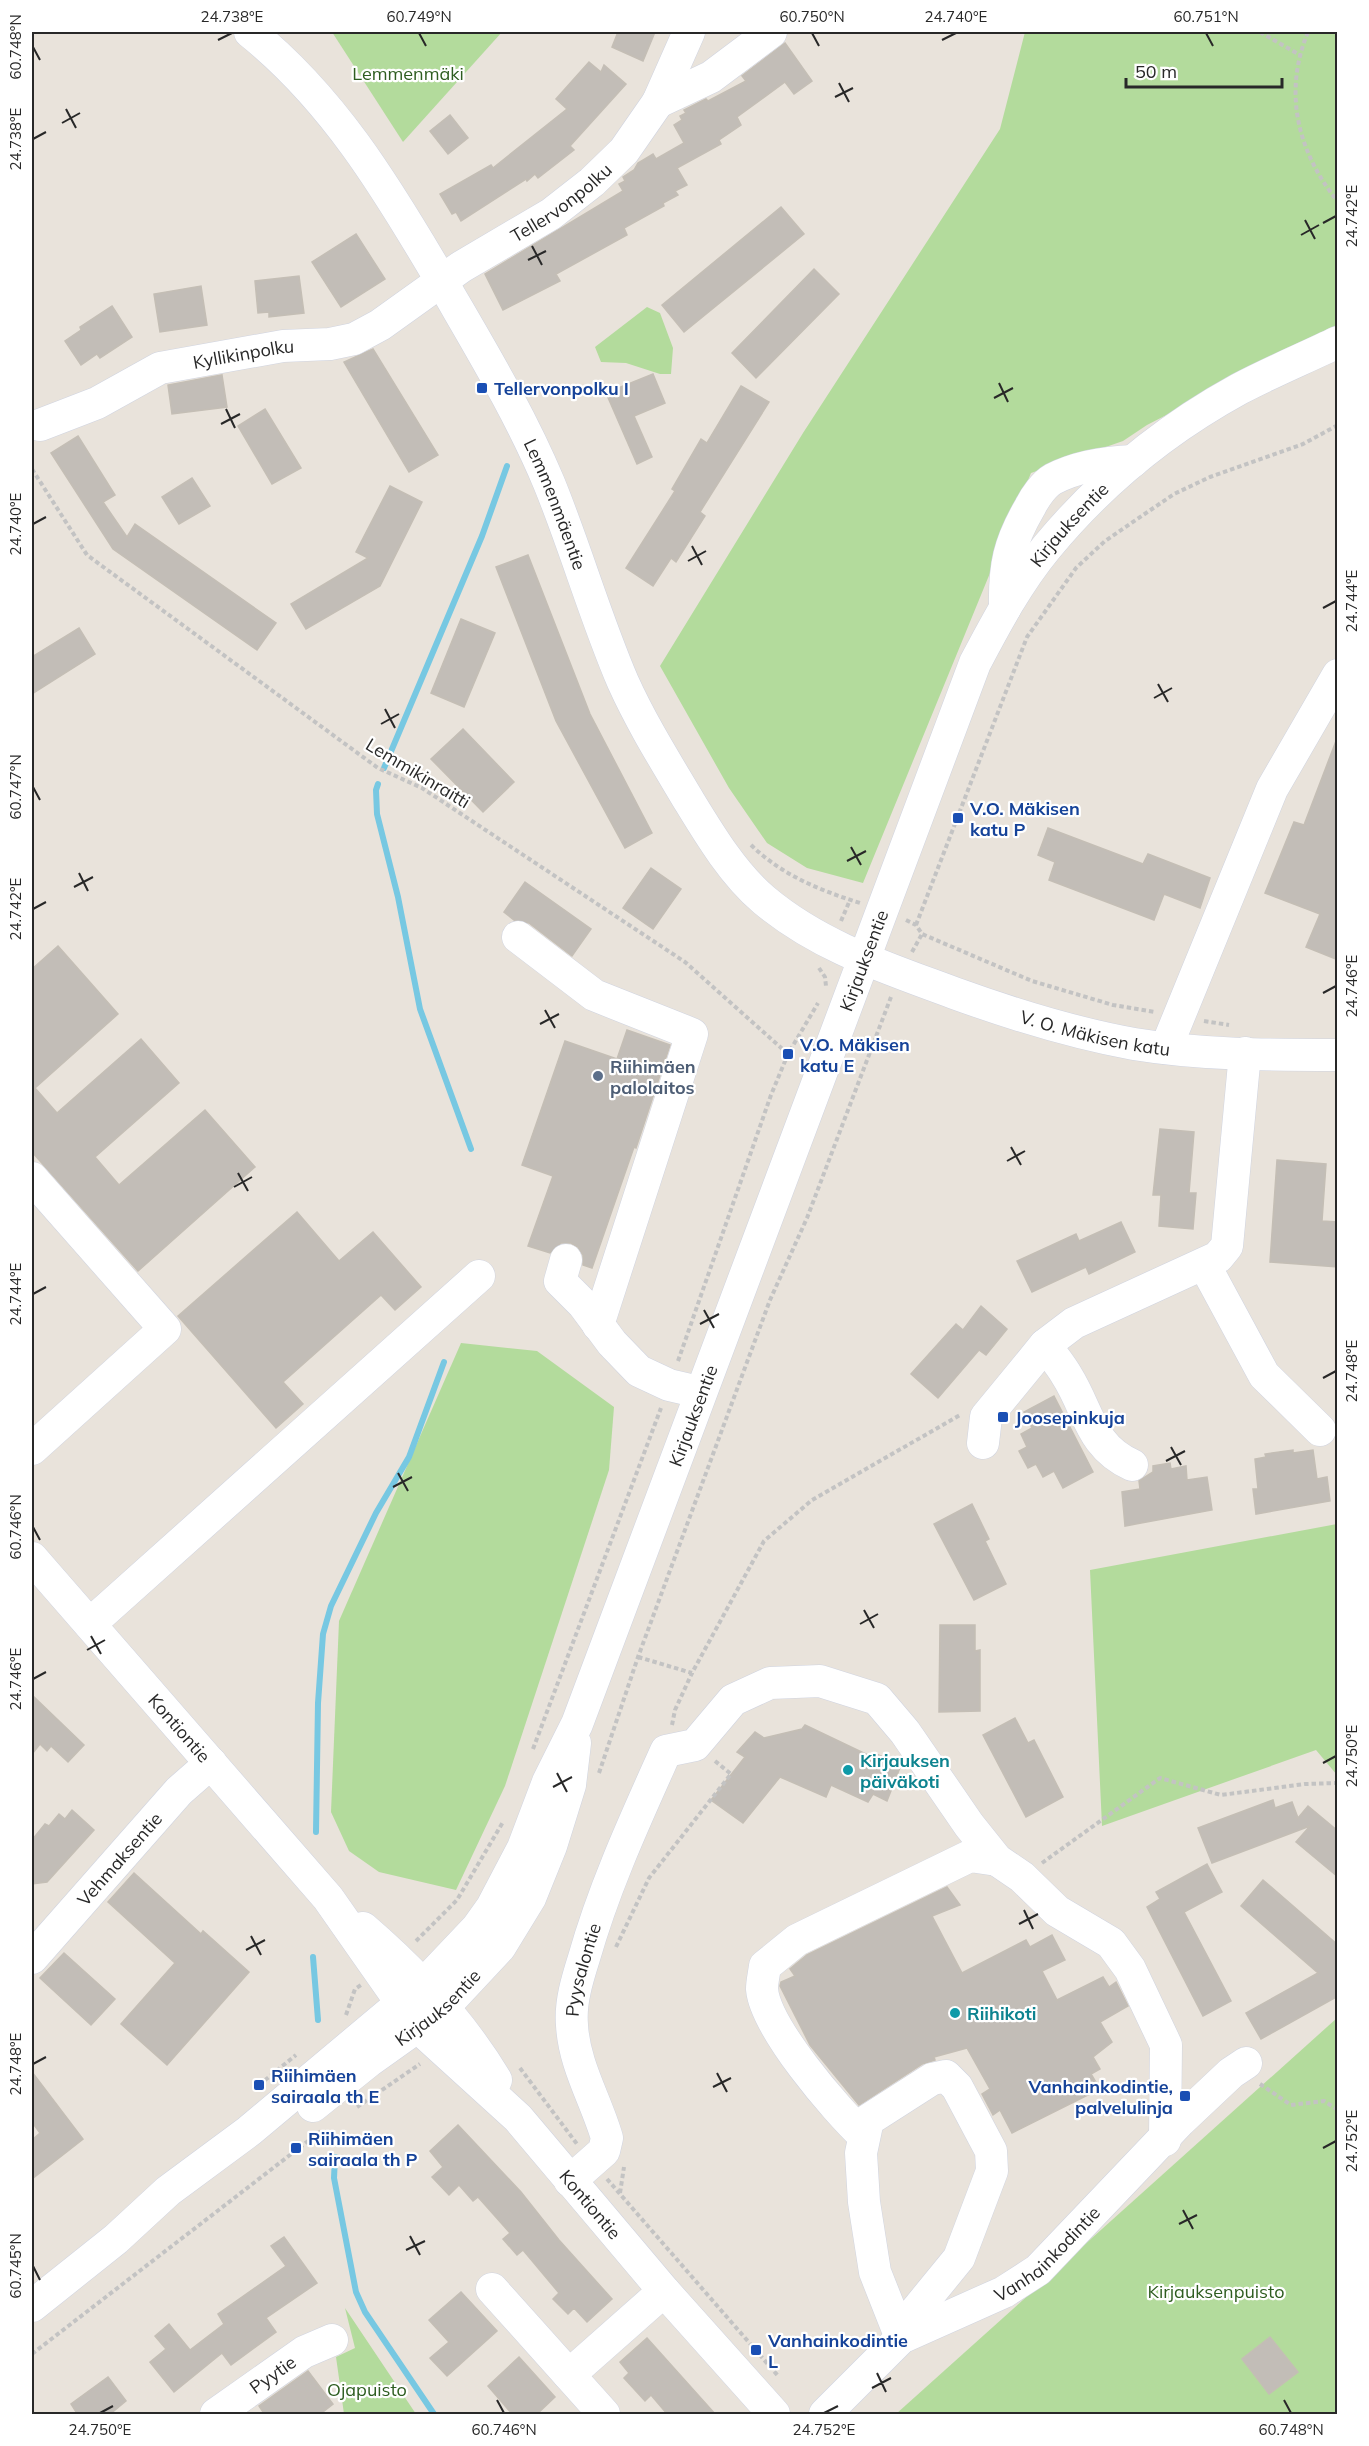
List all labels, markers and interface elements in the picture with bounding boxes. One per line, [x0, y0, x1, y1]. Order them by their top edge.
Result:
text: 24.738°E [201, 7, 264, 26]
text: 60.749°N [386, 7, 452, 26]
text: 60.750°N [779, 7, 845, 26]
text: 24.740°E [925, 7, 988, 26]
text: 60.751°N [1173, 7, 1239, 26]
text: 60.748°N [6, 14, 25, 80]
scale bar [1126, 51, 1282, 89]
text: 50 m [1135, 60, 1177, 83]
park label: Lemmenmäki [352, 62, 464, 85]
text: 24.738°E [6, 107, 25, 170]
street label: Tellervonpolku [506, 158, 616, 247]
text: 24.742°E [1342, 184, 1361, 247]
street label: Kyllikinpolku [191, 334, 295, 373]
place label: Tellervonpolku I [494, 377, 629, 400]
marker: Tellervonpolku I [475, 381, 489, 395]
street label: Lemmenmäentie [519, 435, 592, 573]
street label: Kirjauksentie [1024, 477, 1113, 571]
text: 24.740°E [6, 492, 25, 555]
text: 24.744°E [1342, 569, 1361, 632]
street label: Lemmikinraitti [362, 733, 474, 813]
text: 60.747°N [6, 754, 25, 820]
place label: V.O. Mäkisen katu P [969, 797, 1080, 841]
marker: V.O. Mäkisen katu P [951, 811, 965, 825]
text: 24.742°E [6, 877, 25, 940]
street label: Kirjauksentie [834, 907, 893, 1014]
text: 24.746°E [1342, 954, 1361, 1017]
street label: V. O. Mäkisen katu [1018, 1005, 1171, 1060]
place label: V.O. Mäkisen katu E [799, 1033, 910, 1077]
marker: V.O. Mäkisen katu E [781, 1047, 795, 1061]
place label: Riihimäen palolaitos [610, 1055, 696, 1099]
marker: Riihimäen palolaitos [591, 1069, 605, 1083]
text: 24.744°E [6, 1262, 25, 1325]
text: 24.748°E [1342, 1339, 1361, 1402]
street label: Kirjauksentie [663, 1362, 722, 1469]
place label: Joosepinkuja [1015, 1406, 1125, 1429]
marker: Joosepinkuja [996, 1410, 1010, 1424]
text: 60.746°N [6, 1494, 25, 1560]
text: 24.746°E [6, 1647, 25, 1710]
street label: Kontiontie [144, 1689, 216, 1767]
text: 24.750°E [1342, 1724, 1361, 1787]
place label: Kirjauksen päiväkoti [860, 1749, 950, 1793]
marker: Kirjauksen päiväkoti [841, 1763, 855, 1777]
street label: Vehmaksentie [72, 1807, 167, 1911]
street label: Pyysalontie [560, 1920, 606, 2017]
street label: Kirjauksentie [390, 1964, 485, 2051]
place label: Riihikoti [967, 2002, 1036, 2025]
marker: Riihikoti [948, 2006, 962, 2020]
text: 24.748°E [6, 2032, 25, 2095]
place label: Riihimäen sairaala th E [271, 2064, 379, 2108]
place label: Vanhainkodintie, palvelulinja [1028, 2075, 1173, 2119]
marker: Riihimäen sairaala th E [252, 2078, 266, 2092]
marker: Vanhainkodintie, palvelulinja [1178, 2089, 1192, 2103]
text: 24.752°E [1342, 2109, 1361, 2172]
place label: Riihimäen sairaala th P [308, 2127, 418, 2171]
marker: Riihimäen sairaala th P [289, 2141, 303, 2155]
street label: Kontiontie [555, 2165, 627, 2244]
street label: Vanhainkodintie [991, 2201, 1105, 2306]
text: 60.745°N [6, 2233, 25, 2299]
park label: Kirjauksenpuisto [1148, 2280, 1284, 2303]
place label: Vanhainkodintie L [767, 2329, 908, 2373]
marker: Vanhainkodintie L [749, 2343, 763, 2357]
street label: Pyytie [245, 2350, 300, 2399]
park label: Ojapuisto [327, 2378, 407, 2401]
text: 24.750°E [69, 2420, 132, 2439]
text: 60.746°N [471, 2420, 537, 2439]
text: 24.752°E [793, 2420, 856, 2439]
text: 60.748°N [1258, 2420, 1324, 2439]

